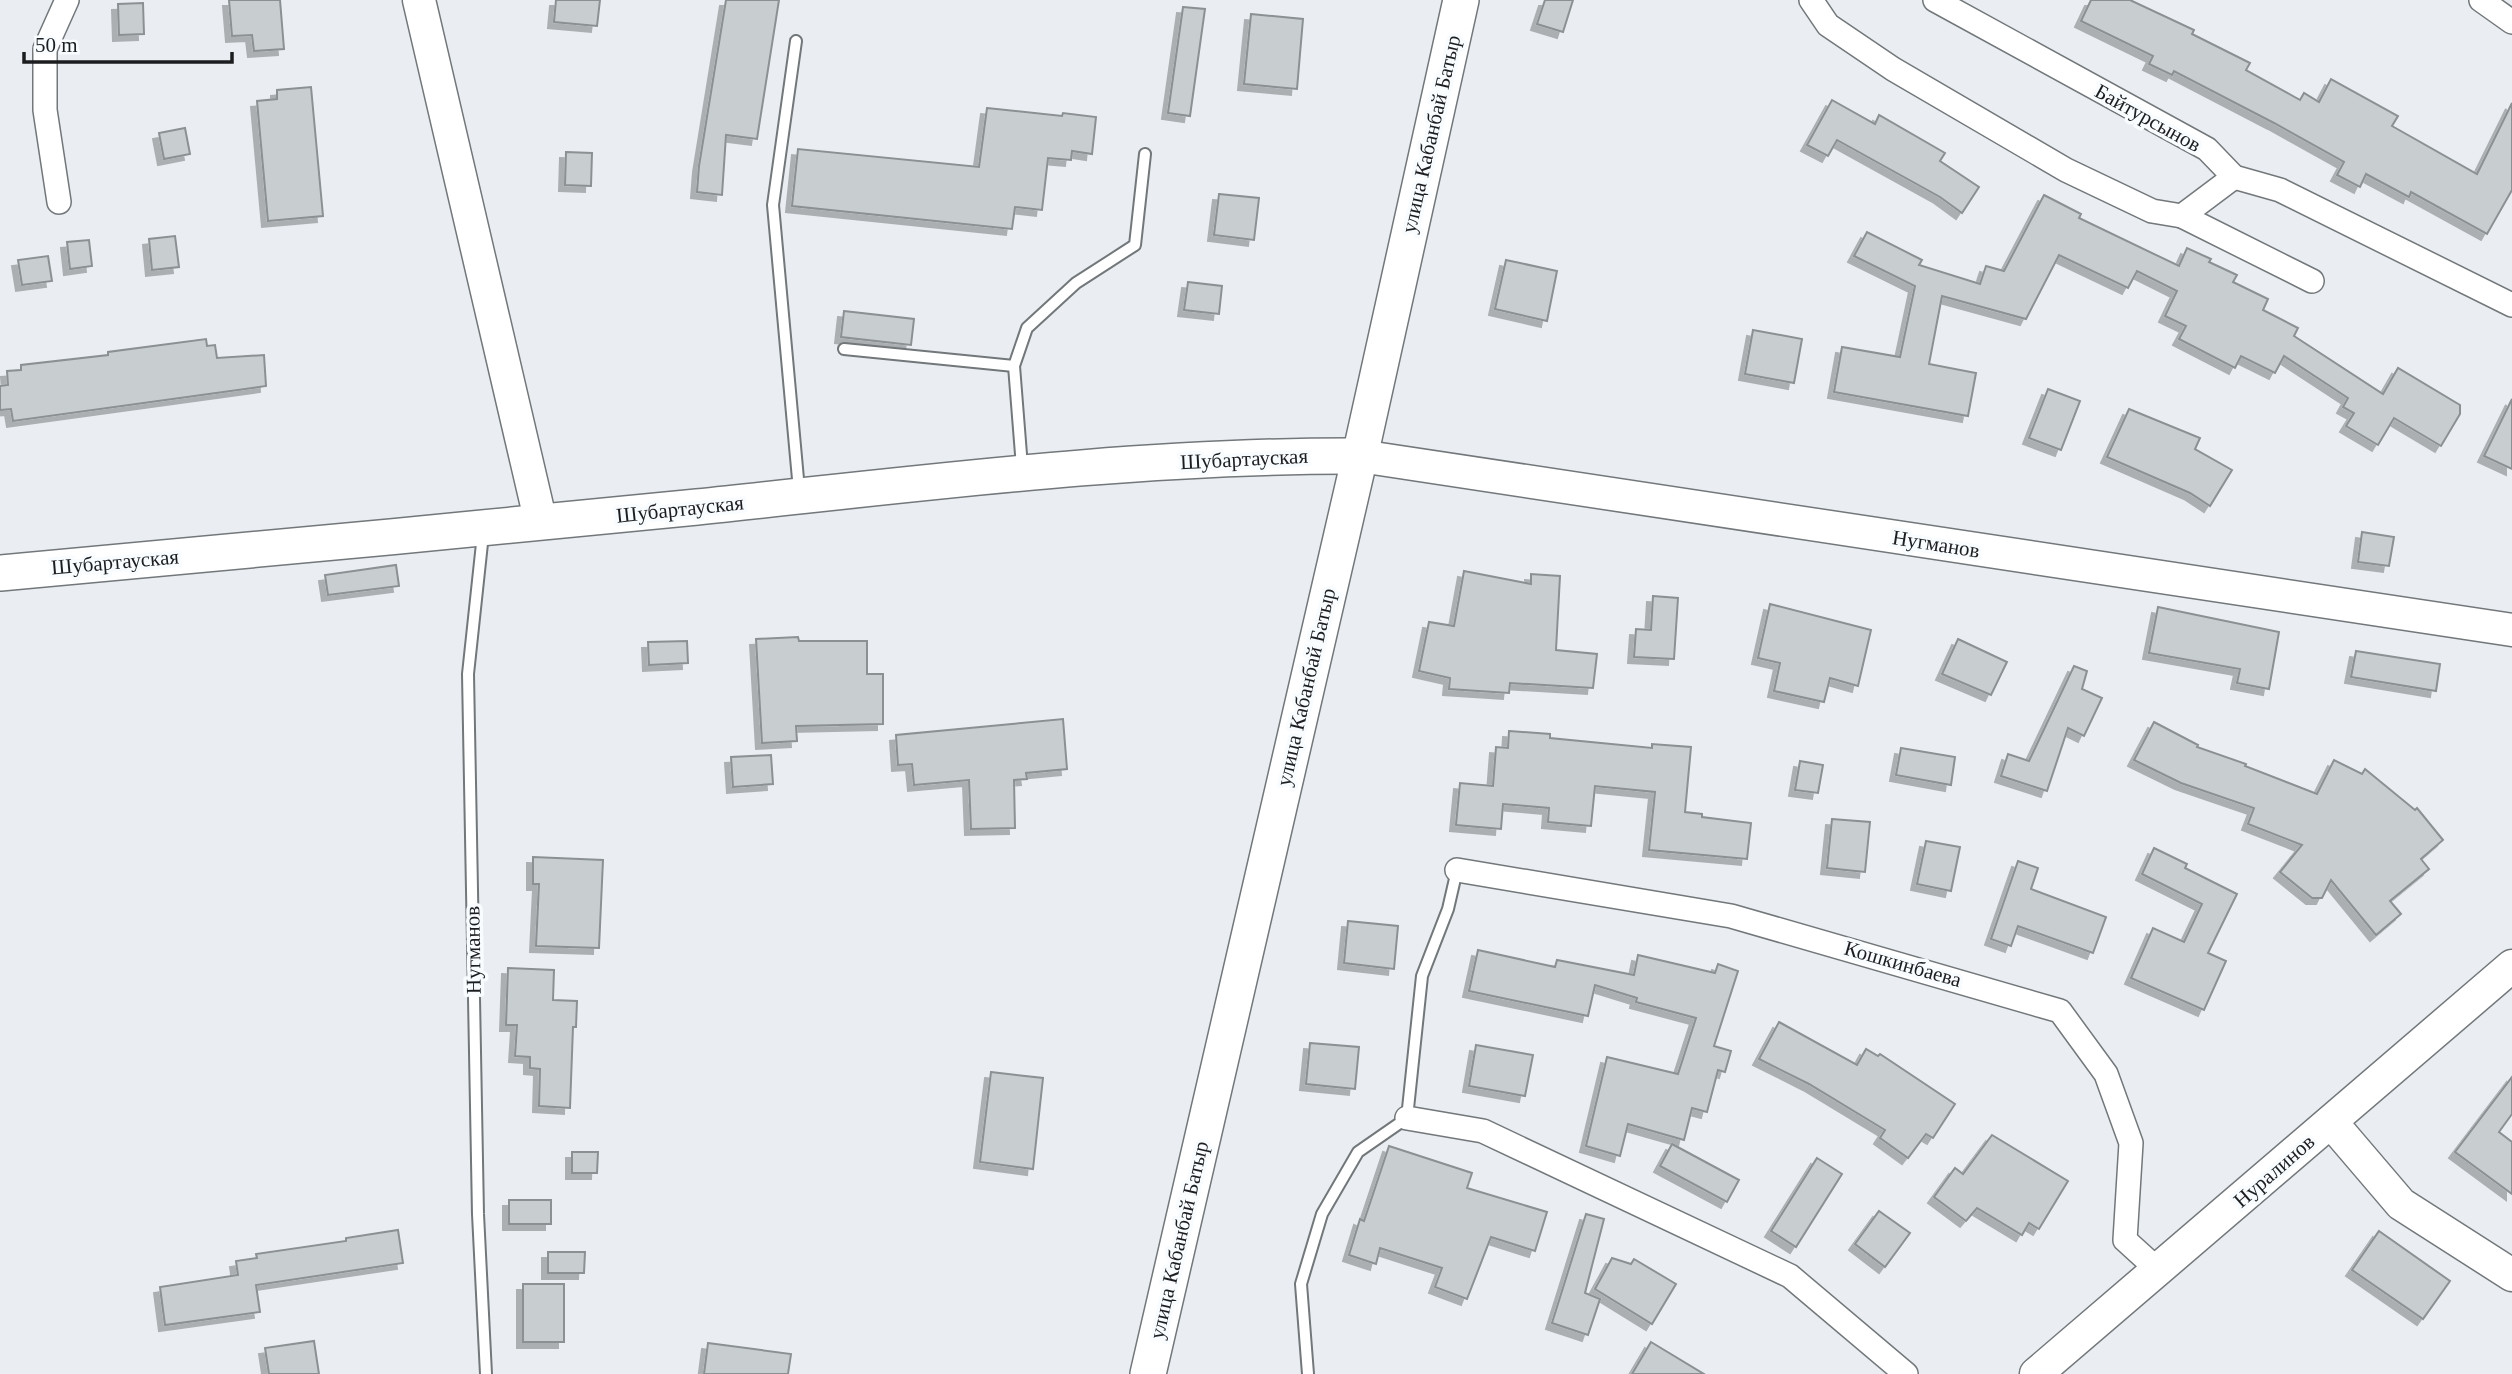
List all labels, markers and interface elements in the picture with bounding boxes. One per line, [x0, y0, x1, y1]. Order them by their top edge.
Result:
scale bar [24, 21, 233, 65]
text: 50 m [35, 33, 78, 57]
street label: улица Кабанбай Батыр [1397, 33, 1465, 235]
street label: Байтурсынов [2091, 79, 2205, 157]
street label: Шубартауская [1179, 444, 1309, 474]
street label: Шубартауская [615, 490, 745, 528]
street label: Нугманов [1891, 525, 1981, 563]
street label: Шубартауская [50, 544, 180, 580]
street label: улица Кабанбай Батыр [1272, 586, 1340, 788]
street label: Нугманов [460, 906, 486, 994]
street label: Кошкинбаева [1842, 936, 1965, 992]
street label: Нуралинов [2229, 1129, 2319, 1213]
street label: улица Кабанбай Батыр [1145, 1139, 1213, 1341]

